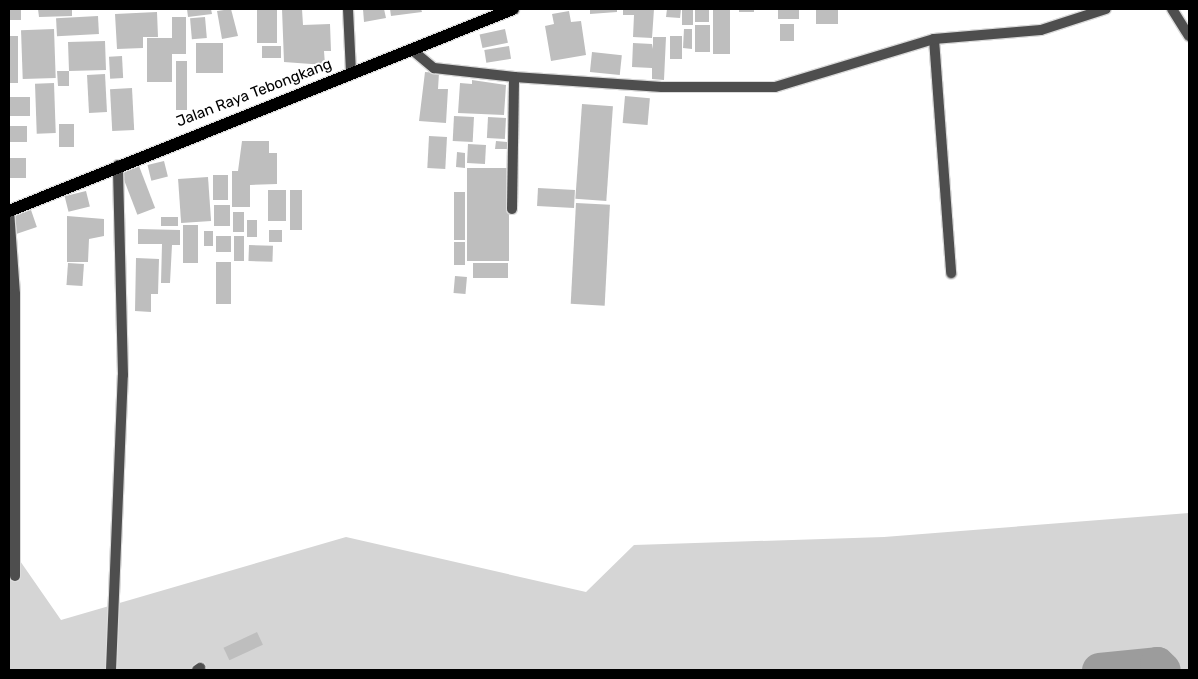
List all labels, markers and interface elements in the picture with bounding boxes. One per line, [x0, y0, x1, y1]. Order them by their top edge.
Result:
street label: Jalan Raya Tebongkang [174, 55, 334, 131]

